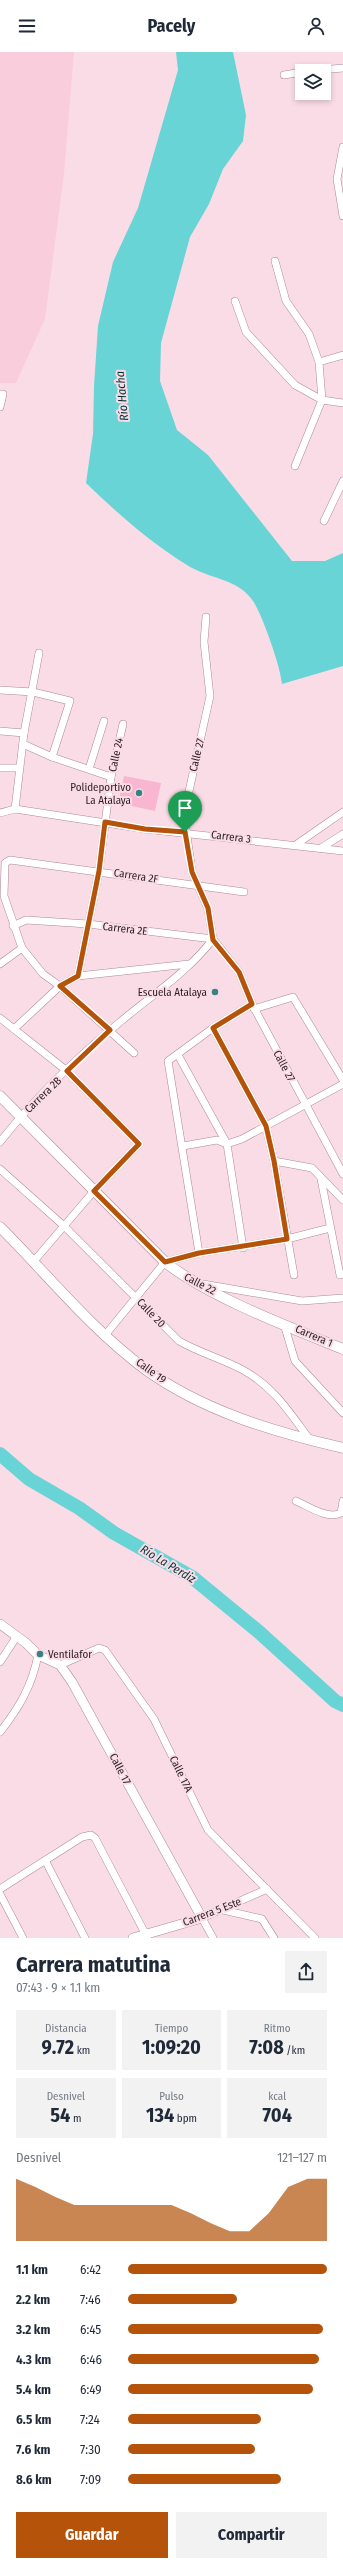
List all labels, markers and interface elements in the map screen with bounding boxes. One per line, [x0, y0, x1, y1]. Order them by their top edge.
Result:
icon: menu [16, 15, 38, 37]
text: Pacely [148, 15, 195, 37]
icon: person [305, 15, 327, 37]
map controls [295, 64, 331, 100]
button: layers [295, 64, 331, 100]
water label: Río Hacha [113, 371, 131, 421]
street label: Calle 24 [106, 736, 126, 773]
street label: Calle 27 [187, 737, 207, 773]
place label: Polideportivo La Atalaya [70, 781, 131, 807]
marker: Polideportivo La Atalaya [134, 788, 144, 798]
pin [168, 791, 202, 832]
icon: arrive [174, 797, 196, 819]
street label: Carrera 3 [210, 828, 252, 846]
street label: Carrera 2F [113, 866, 159, 886]
street label: Carrera 2E [102, 920, 148, 938]
place label: Escuela Atalaya [138, 986, 207, 999]
marker: Escuela Atalaya [210, 987, 220, 997]
street label: Calle 27 [270, 1048, 298, 1084]
street label: Carrera 2B [22, 1074, 64, 1116]
street label: Calle 22 [182, 1270, 218, 1298]
street label: Calle 20 [134, 1296, 168, 1330]
street label: Carrera 1 [293, 1322, 335, 1350]
street label: Calle 19 [133, 1356, 169, 1386]
water label: Río La Perdiz [138, 1542, 198, 1586]
place label: Ventilafor [48, 1648, 92, 1661]
marker: Ventilafor [35, 1649, 45, 1659]
street label: Calle 17 [107, 1751, 134, 1787]
street label: Calle 17A [167, 1754, 195, 1794]
street label: Carrera 5 Este [181, 1895, 243, 1929]
text: Carrera matutina [16, 1951, 171, 1978]
button: share [285, 1951, 327, 1993]
text: 07:43 · 9 × 1.1 km [16, 1980, 100, 1995]
text: Distancia [45, 2022, 87, 2035]
text: Tiempo [155, 2022, 188, 2035]
text: Ritmo [264, 2022, 290, 2035]
text: 9.72 [41, 2035, 74, 2059]
text: 1:09:20 [142, 2035, 201, 2059]
text: 7:08 [249, 2035, 284, 2059]
text: km [74, 2044, 90, 2057]
text: /km [284, 2044, 305, 2057]
text: Desnivel [47, 2090, 85, 2103]
text: Pulso [159, 2090, 184, 2103]
text: kcal [268, 2090, 286, 2103]
text: 54 [50, 2103, 70, 2127]
text: 134 [146, 2103, 174, 2127]
text: 704 [262, 2103, 292, 2127]
text: m [70, 2112, 81, 2125]
text: bpm [174, 2112, 197, 2125]
text: Desnivel [16, 2150, 61, 2165]
text: 121–127 m [277, 2150, 327, 2165]
text: 1.1 km [16, 2262, 48, 2277]
text: 6:42 [80, 2262, 101, 2277]
text: 2.2 km [16, 2292, 50, 2307]
text: 7:46 [80, 2292, 101, 2307]
text: 3.2 km [16, 2322, 50, 2337]
text: 6:45 [80, 2322, 101, 2337]
text: 4.3 km [16, 2352, 51, 2367]
text: 6:46 [80, 2352, 102, 2367]
text: 5.4 km [16, 2382, 51, 2397]
text: 6:49 [80, 2382, 102, 2397]
text: 6.5 km [16, 2412, 52, 2427]
text: 7:24 [80, 2412, 100, 2427]
text: 7.6 km [16, 2442, 50, 2457]
text: 7:30 [80, 2442, 101, 2457]
text: 8.6 km [16, 2472, 52, 2487]
text: 7:09 [80, 2472, 101, 2487]
button: Guardar [16, 2512, 168, 2558]
button: Compartir [176, 2512, 327, 2558]

